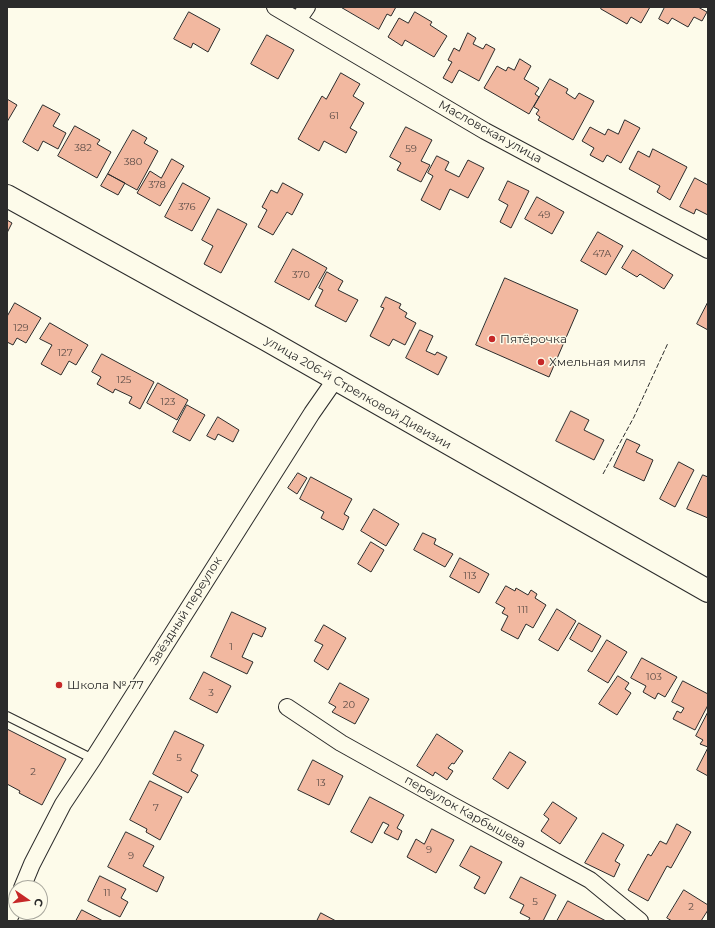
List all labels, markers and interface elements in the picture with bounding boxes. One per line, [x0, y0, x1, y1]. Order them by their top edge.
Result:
street label: Масловская улица [436, 98, 544, 166]
house number: 61 [329, 110, 339, 122]
house number: 382 [74, 142, 92, 154]
house number: 59 [405, 143, 417, 155]
house number: 380 [124, 156, 142, 168]
house number: 378 [148, 179, 166, 191]
house number: 376 [178, 201, 196, 213]
house number: 49 [538, 209, 550, 221]
house number: 47А [593, 248, 611, 260]
house number: 370 [292, 269, 310, 281]
house number: 129 [13, 322, 29, 334]
place label: Пятёрочка [500, 332, 567, 346]
street label: улица 206-й Стрелковой Дивизии [262, 334, 454, 452]
marker: Пятёрочка [487, 334, 497, 344]
house number: 127 [57, 347, 73, 359]
place label: Хмельная миля [549, 355, 646, 369]
marker: Хмельная миля [536, 357, 546, 367]
house number: 125 [117, 374, 131, 386]
house number: 123 [161, 396, 175, 408]
street label: Звёздный переулок [147, 554, 225, 668]
house number: 113 [464, 570, 476, 582]
house number: 111 [518, 604, 528, 616]
house number: 1 [229, 641, 233, 653]
house number: 103 [646, 671, 662, 683]
place label: Школа № 77 [67, 678, 144, 692]
marker: Школа № 77 [54, 680, 64, 690]
house number: 3 [208, 687, 214, 699]
house number: 20 [343, 699, 355, 711]
house number: 5 [176, 752, 182, 764]
house number: 2 [30, 766, 36, 778]
street label: переулок Карбышева [402, 773, 528, 851]
house number: 13 [316, 777, 326, 789]
house number: 7 [153, 802, 159, 814]
house number: 9 [426, 844, 432, 856]
house number: 9 [128, 850, 134, 862]
north arrow [8, 880, 48, 920]
house number: 11 [103, 887, 111, 899]
house number: 5 [532, 896, 538, 908]
text: С [31, 897, 46, 908]
house number: 2 [688, 901, 694, 913]

